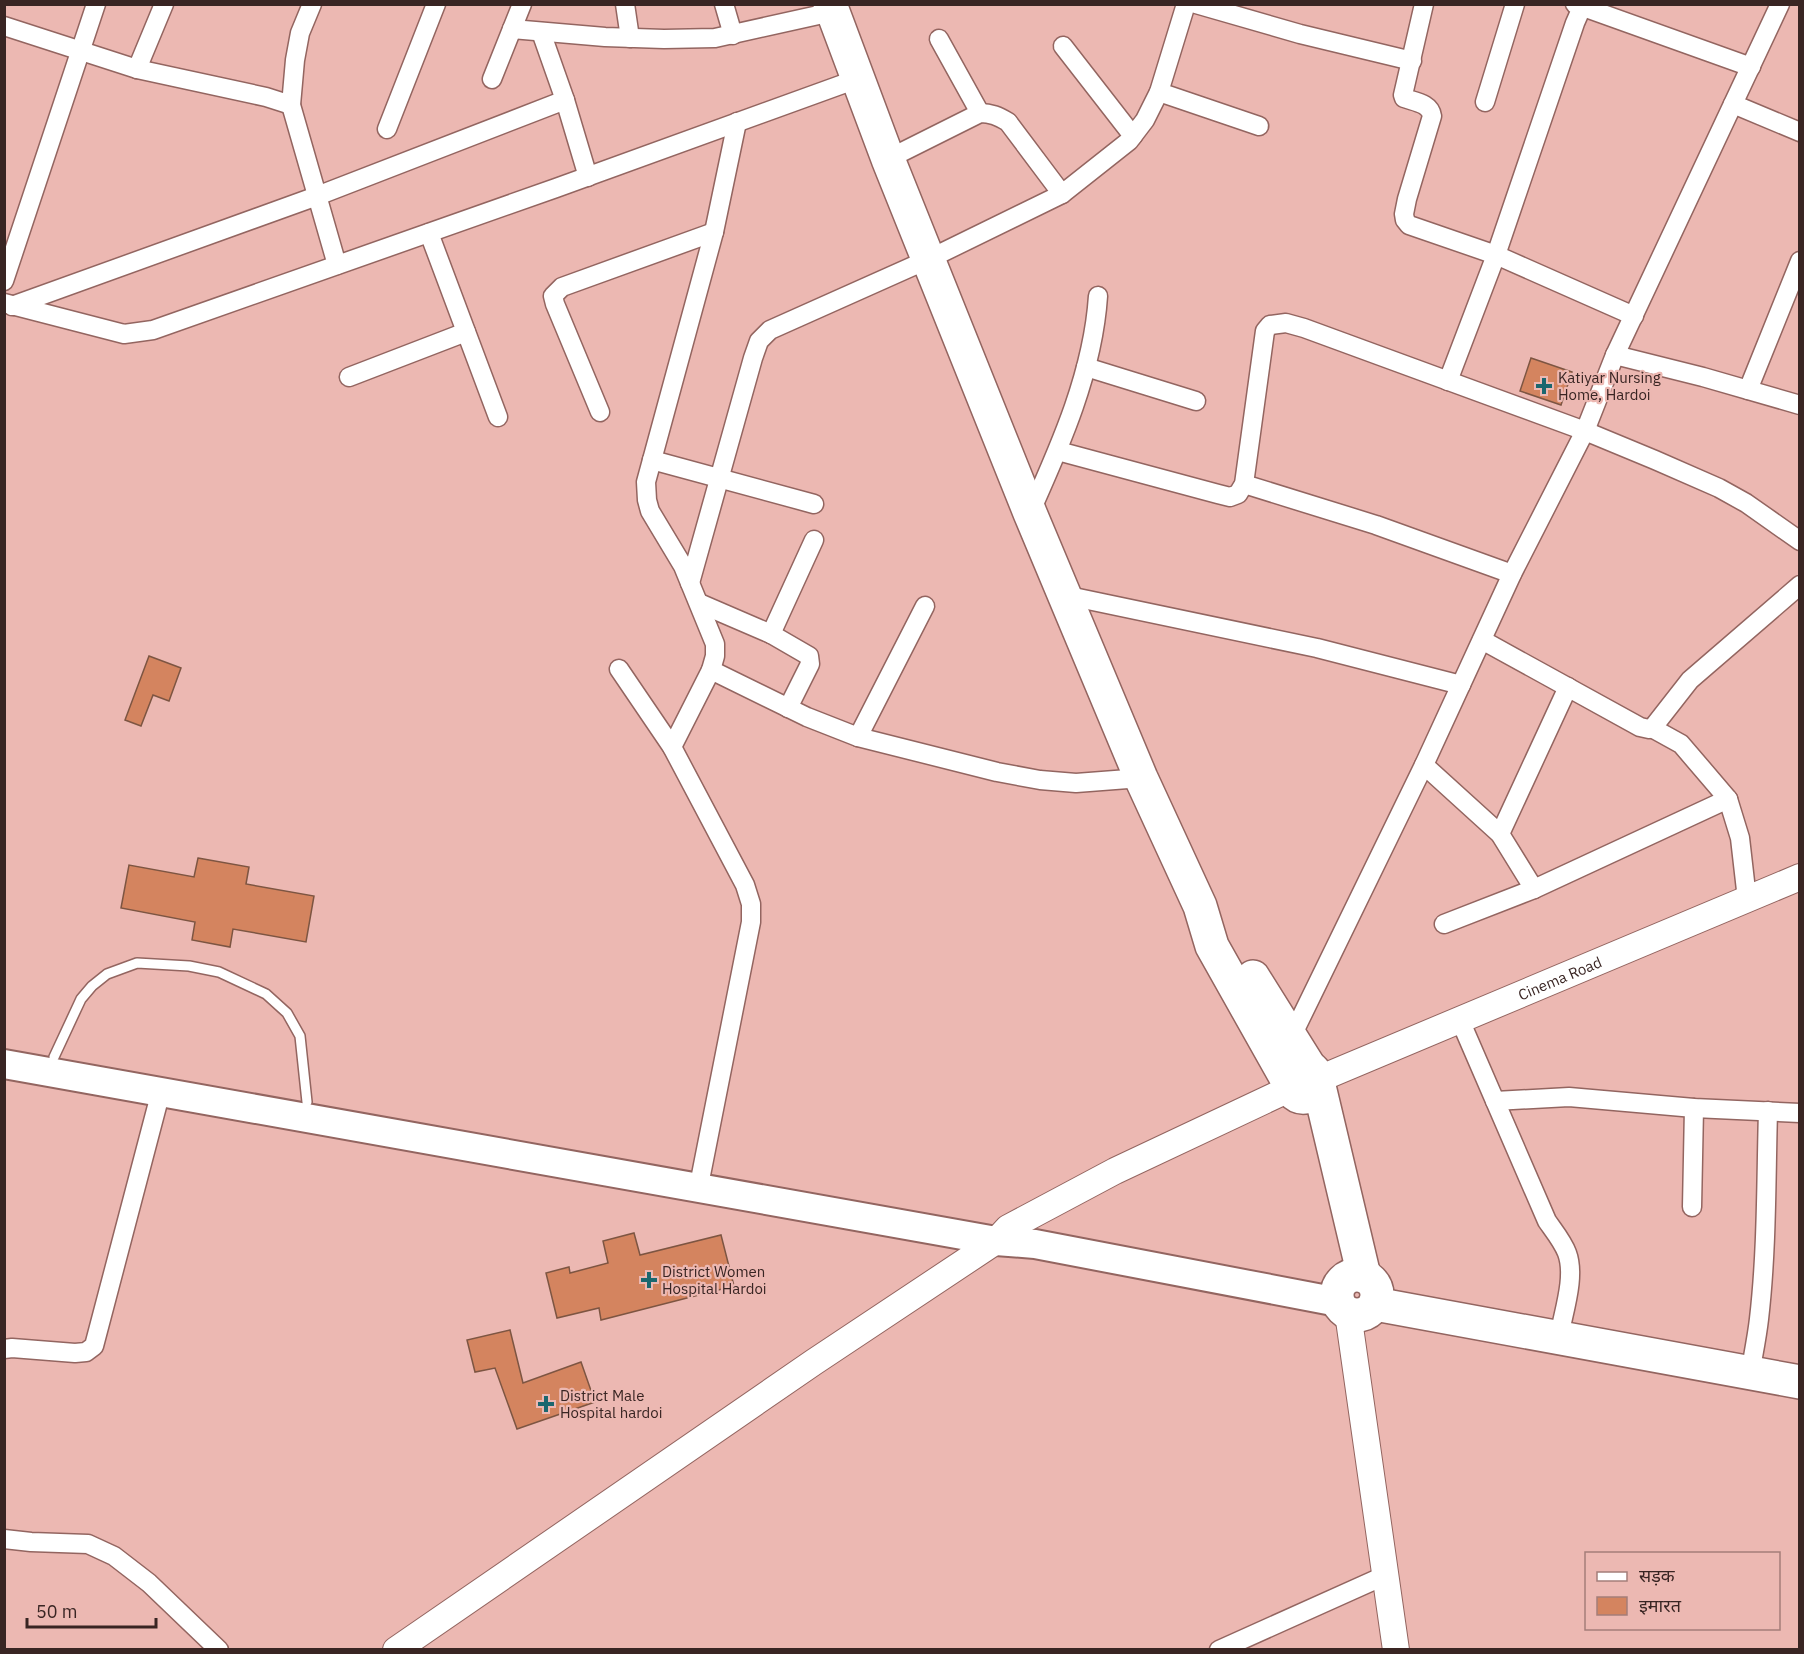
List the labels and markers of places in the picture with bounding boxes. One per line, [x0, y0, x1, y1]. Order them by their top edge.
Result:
place label: Katiyar Nursing Home, Hardoi [1558, 368, 1661, 404]
marker: Katiyar Nursing Home, Hardoi [1535, 377, 1553, 395]
place label: District Women Hospital Hardoi [662, 1262, 767, 1298]
marker: District Women Hospital Hardoi [640, 1271, 658, 1289]
place label: District Male Hospital hardoi [560, 1386, 662, 1422]
marker: District Male Hospital hardoi [537, 1395, 555, 1413]

